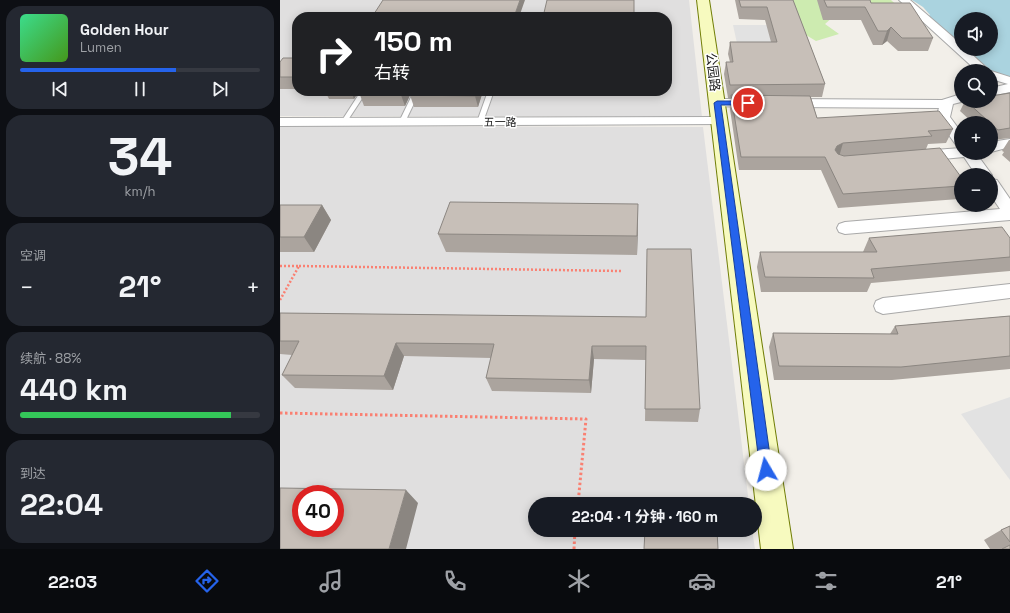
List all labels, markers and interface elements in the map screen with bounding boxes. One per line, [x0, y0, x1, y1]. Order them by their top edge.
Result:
map controls [954, 12, 998, 212]
button: sound [954, 12, 998, 56]
text: Golden Hour [80, 20, 169, 39]
text: 150 m [374, 23, 453, 59]
icon: right [308, 28, 360, 80]
text: Lumen [80, 39, 122, 56]
street label: 公园路 [702, 52, 724, 92]
text: 右转 [374, 61, 410, 84]
button: search [954, 64, 998, 108]
icon: previous [49, 78, 71, 100]
icon: pause [129, 78, 151, 100]
icon: next [209, 78, 231, 100]
pin [731, 86, 765, 120]
icon: arrive [737, 92, 759, 114]
street label: 五一路 [484, 115, 517, 129]
button: + [954, 116, 998, 160]
text: 34 [108, 124, 172, 190]
button: − [954, 168, 998, 212]
text: km/h [125, 183, 155, 200]
text: 空调 [20, 247, 46, 264]
text: 21° [118, 267, 162, 306]
text: − [20, 273, 34, 301]
text: + [246, 273, 260, 301]
text: 续航 · 88% [20, 350, 81, 367]
text: 440 km [20, 370, 128, 409]
position arrow [745, 449, 787, 491]
text: 到达 [20, 465, 46, 482]
text: 22:04 [20, 485, 103, 524]
speed limit sign: 40 [292, 485, 344, 537]
text: 22:04 · 1 分钟 · 160 m [572, 507, 718, 526]
icon: directions [193, 567, 221, 595]
icon: music [317, 567, 345, 595]
icon: phone [441, 567, 469, 595]
icon: climate [565, 567, 593, 595]
icon: car [688, 567, 716, 595]
icon: filters [812, 567, 840, 595]
text: 22:03 [48, 570, 97, 593]
text: 21° [936, 570, 962, 593]

